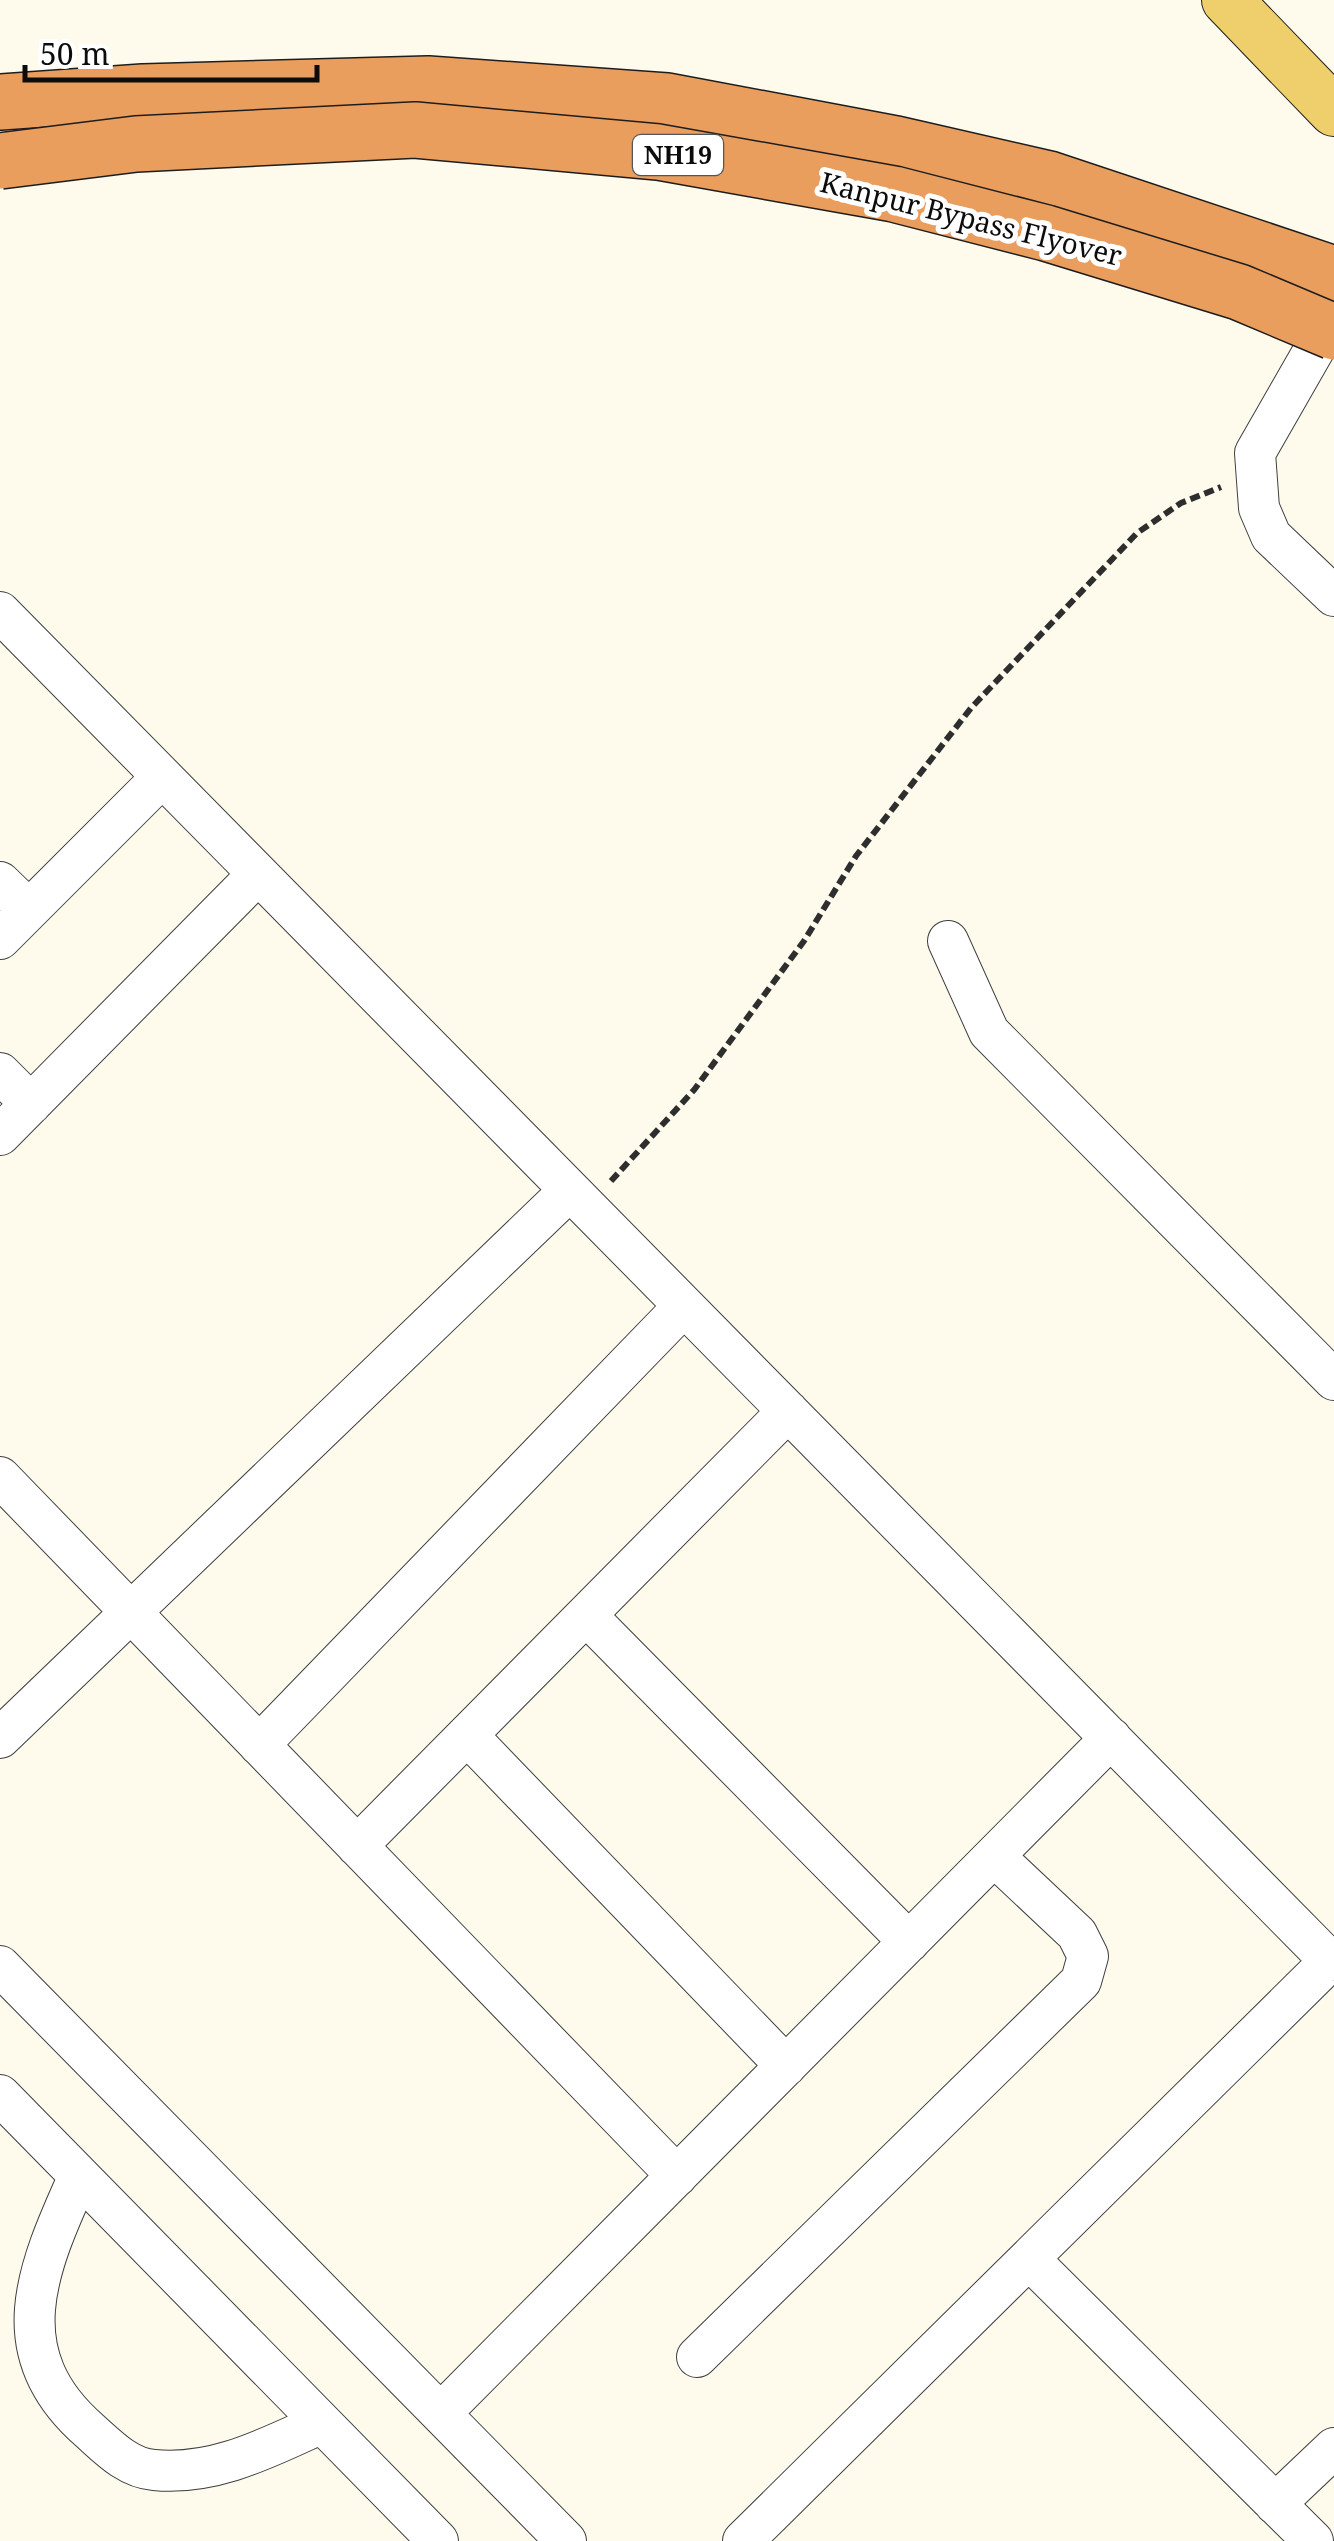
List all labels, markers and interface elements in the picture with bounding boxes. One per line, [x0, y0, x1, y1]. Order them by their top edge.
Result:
scale bar [25, 20, 318, 82]
text: 50 m [40, 33, 110, 74]
road number: NH19 [633, 135, 723, 175]
street label: Kanpur Bypass Flyover [816, 162, 1126, 274]

